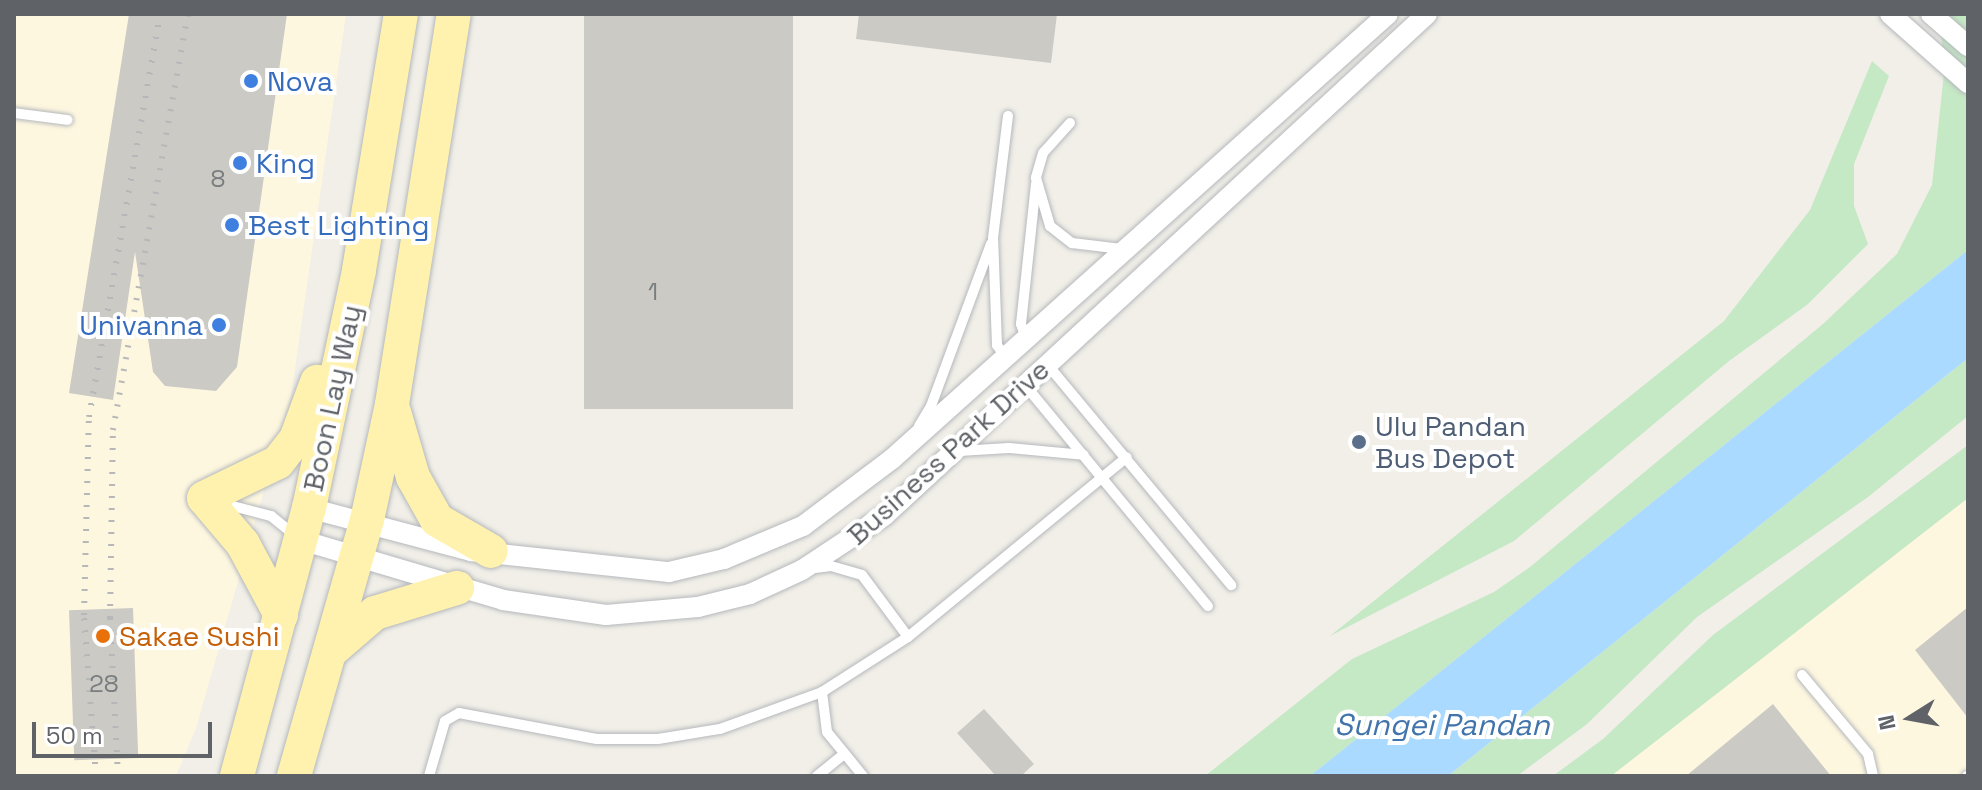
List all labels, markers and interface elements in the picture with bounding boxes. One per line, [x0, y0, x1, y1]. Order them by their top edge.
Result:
place label: Nova [267, 64, 333, 98]
marker: Nova [242, 72, 260, 90]
place label: King [256, 146, 315, 180]
marker: King [231, 154, 249, 172]
house number: 8 [211, 165, 225, 193]
place label: Best Lighting [248, 208, 429, 242]
marker: Best Lighting [223, 216, 241, 234]
house number: 1 [648, 278, 658, 306]
street label: Boon Lay Way [296, 302, 368, 494]
place label: Univanna [79, 308, 203, 342]
marker: Univanna [210, 316, 228, 334]
street label: Business Park Drive [840, 352, 1056, 552]
place label: Ulu Pandan Bus Depot [1375, 409, 1526, 475]
marker: Ulu Pandan Bus Depot [1350, 433, 1368, 451]
place label: Sakae Sushi [119, 619, 280, 653]
marker: Sakae Sushi [94, 627, 112, 645]
house number: 28 [89, 670, 119, 698]
north arrow [1870, 678, 1950, 758]
scale bar [36, 706, 216, 756]
water label: Sungei Pandan [1334, 707, 1550, 743]
text: N [1871, 713, 1902, 732]
text: 50 m [46, 720, 103, 751]

